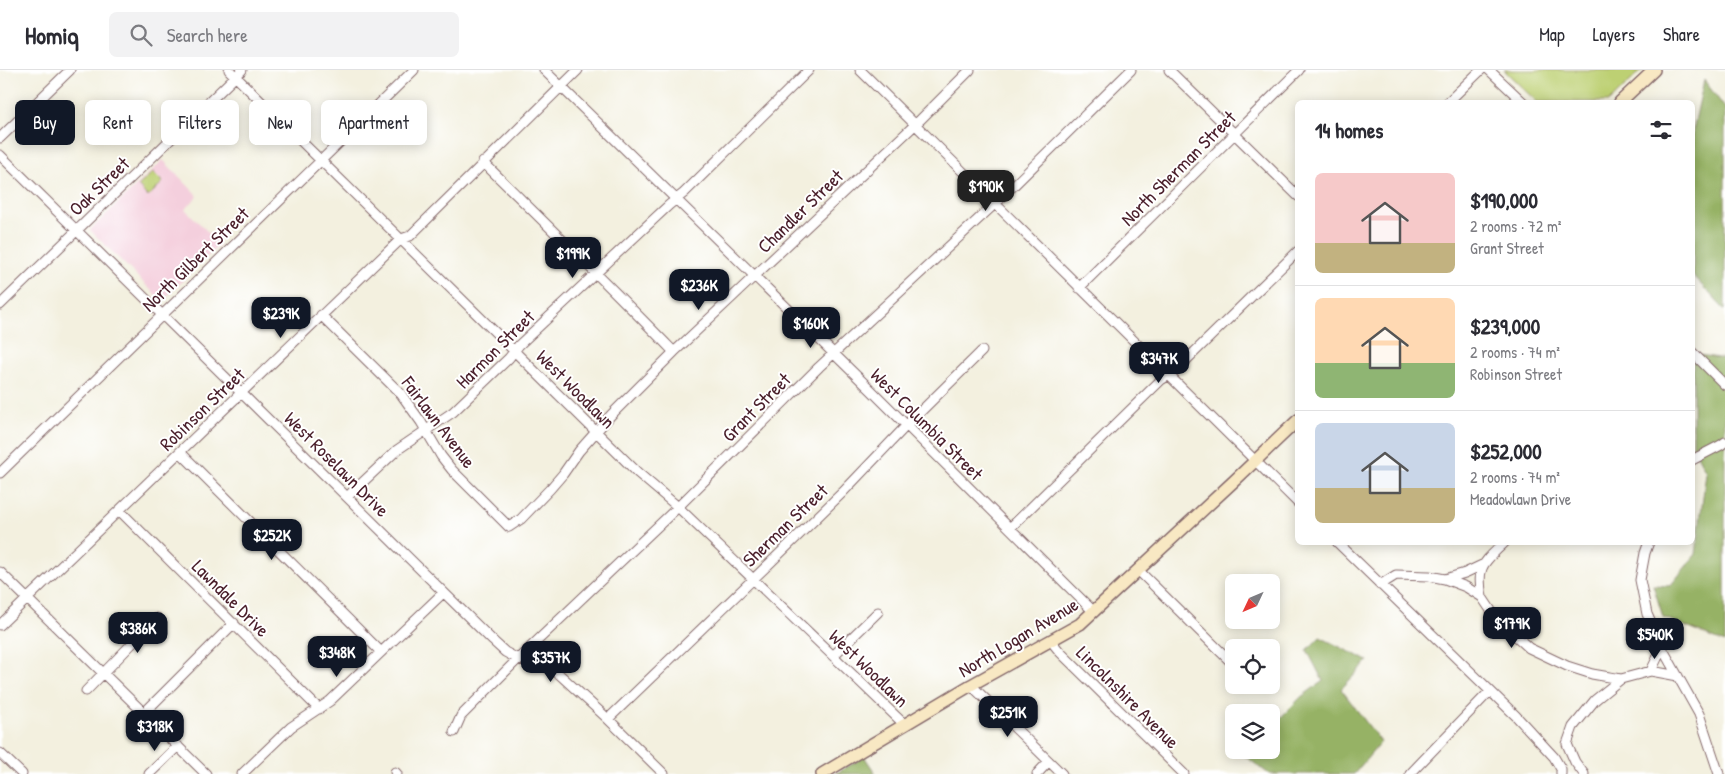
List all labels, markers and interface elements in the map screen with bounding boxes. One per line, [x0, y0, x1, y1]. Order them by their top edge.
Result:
search box [109, 12, 459, 57]
text: Homiq [25, 19, 79, 51]
icon: search [127, 21, 155, 49]
text: Search here [167, 22, 248, 48]
text: Map [1539, 22, 1565, 47]
text: Layers [1593, 22, 1635, 47]
text: Share [1663, 22, 1700, 47]
chip: Buy [15, 100, 75, 145]
chip: Rent [85, 100, 151, 145]
chip: Filters [161, 100, 239, 145]
chip: New [249, 100, 311, 145]
chip: Apartment [321, 100, 427, 145]
street label: North Sherman Street [1115, 104, 1242, 231]
text: 14 homes [1315, 116, 1383, 145]
icon: filters [1647, 116, 1675, 144]
street label: Oak Street [63, 150, 135, 221]
street label: Chandler Street [751, 163, 849, 259]
pin: $190K [951, 170, 1021, 212]
text: $190K [968, 175, 1004, 197]
text: $190,000 [1470, 186, 1538, 215]
icon: home [1355, 193, 1415, 253]
street label: North Gilbert Street [136, 201, 255, 317]
text: 2 rooms · 72 m² [1470, 215, 1561, 237]
pin: $199K [538, 236, 608, 279]
text: Grant Street [1470, 237, 1544, 259]
text: $199K [556, 242, 590, 264]
pin: $236K [664, 268, 734, 311]
text: $236K [680, 274, 718, 296]
pin: $239K [246, 296, 316, 339]
text: $239K [262, 302, 300, 324]
street label: Harmon Street [450, 304, 540, 394]
pin: $160K [776, 306, 846, 349]
text: $160K [793, 312, 829, 334]
text: $239,000 [1470, 312, 1540, 341]
icon: home [1355, 318, 1415, 378]
text: 2 rooms · 74 m² [1470, 341, 1560, 363]
pin: $347K [1124, 342, 1194, 384]
street label: West Woodlawn [531, 344, 621, 434]
text: $347K [1140, 347, 1178, 369]
street label: Robinson Street [154, 361, 251, 456]
street label: West Columbia Street [865, 362, 989, 486]
text: Robinson Street [1470, 363, 1562, 385]
street label: Grant Street [716, 367, 796, 447]
street label: Fairlawn Avenue [395, 370, 482, 474]
street label: West Roselawn Drive [279, 406, 396, 523]
text: $252,000 [1470, 437, 1542, 466]
icon: home [1355, 443, 1415, 503]
text: 2 rooms · 74 m² [1470, 466, 1560, 488]
street label: Sherman Street [737, 477, 834, 572]
text: Meadowlawn Drive [1470, 488, 1571, 510]
pin: $252K [237, 518, 307, 561]
text: $252K [253, 524, 291, 546]
street label: Lawndale Drive [187, 554, 276, 643]
north arrow [1225, 574, 1280, 629]
map controls [1225, 574, 1280, 759]
street label: North Logan Avenue [953, 591, 1083, 683]
pin: $179K [1477, 606, 1547, 649]
pin: $386K [103, 612, 173, 654]
text: $179K [1494, 612, 1530, 634]
text: $386K [120, 617, 156, 639]
pin: $540K [1620, 618, 1690, 660]
street label: West Woodlawn [823, 623, 915, 713]
text: $540K [1637, 623, 1673, 645]
pin: $348K [302, 636, 372, 678]
button: locate [1225, 639, 1280, 694]
pin: $357K [516, 640, 586, 683]
street label: Lincolnshire Avenue [1071, 640, 1185, 754]
text: $348K [319, 641, 355, 663]
text: $357K [532, 646, 570, 668]
pin: $251K [973, 696, 1043, 738]
text: $251K [990, 701, 1026, 723]
button: layers [1225, 704, 1280, 759]
pin: $318K [120, 710, 190, 752]
text: $318K [137, 715, 173, 737]

